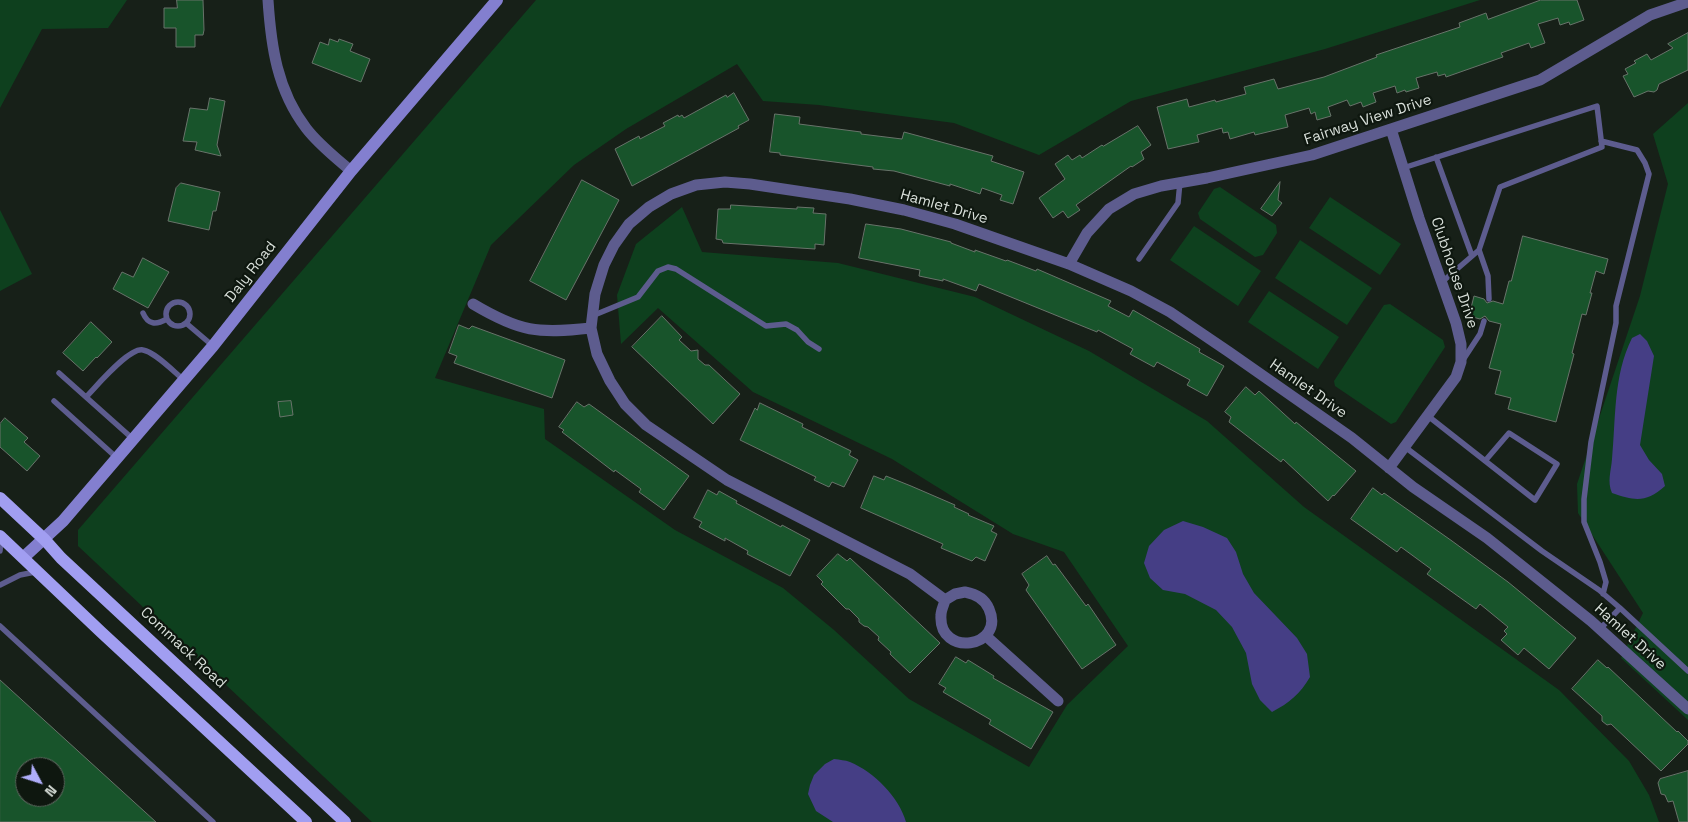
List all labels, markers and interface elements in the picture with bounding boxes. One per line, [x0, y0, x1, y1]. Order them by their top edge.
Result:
street label: Fairway View Drive [1302, 91, 1434, 149]
street label: Hamlet Drive [898, 186, 990, 228]
street label: Clubhouse Drive [1427, 215, 1481, 331]
street label: Daly Road [222, 238, 280, 306]
street label: Hamlet Drive [1266, 356, 1350, 422]
street label: Hamlet Drive [1590, 600, 1670, 674]
street label: Commack Road [136, 604, 230, 692]
north arrow [15, 757, 65, 807]
text: N [41, 782, 61, 800]

